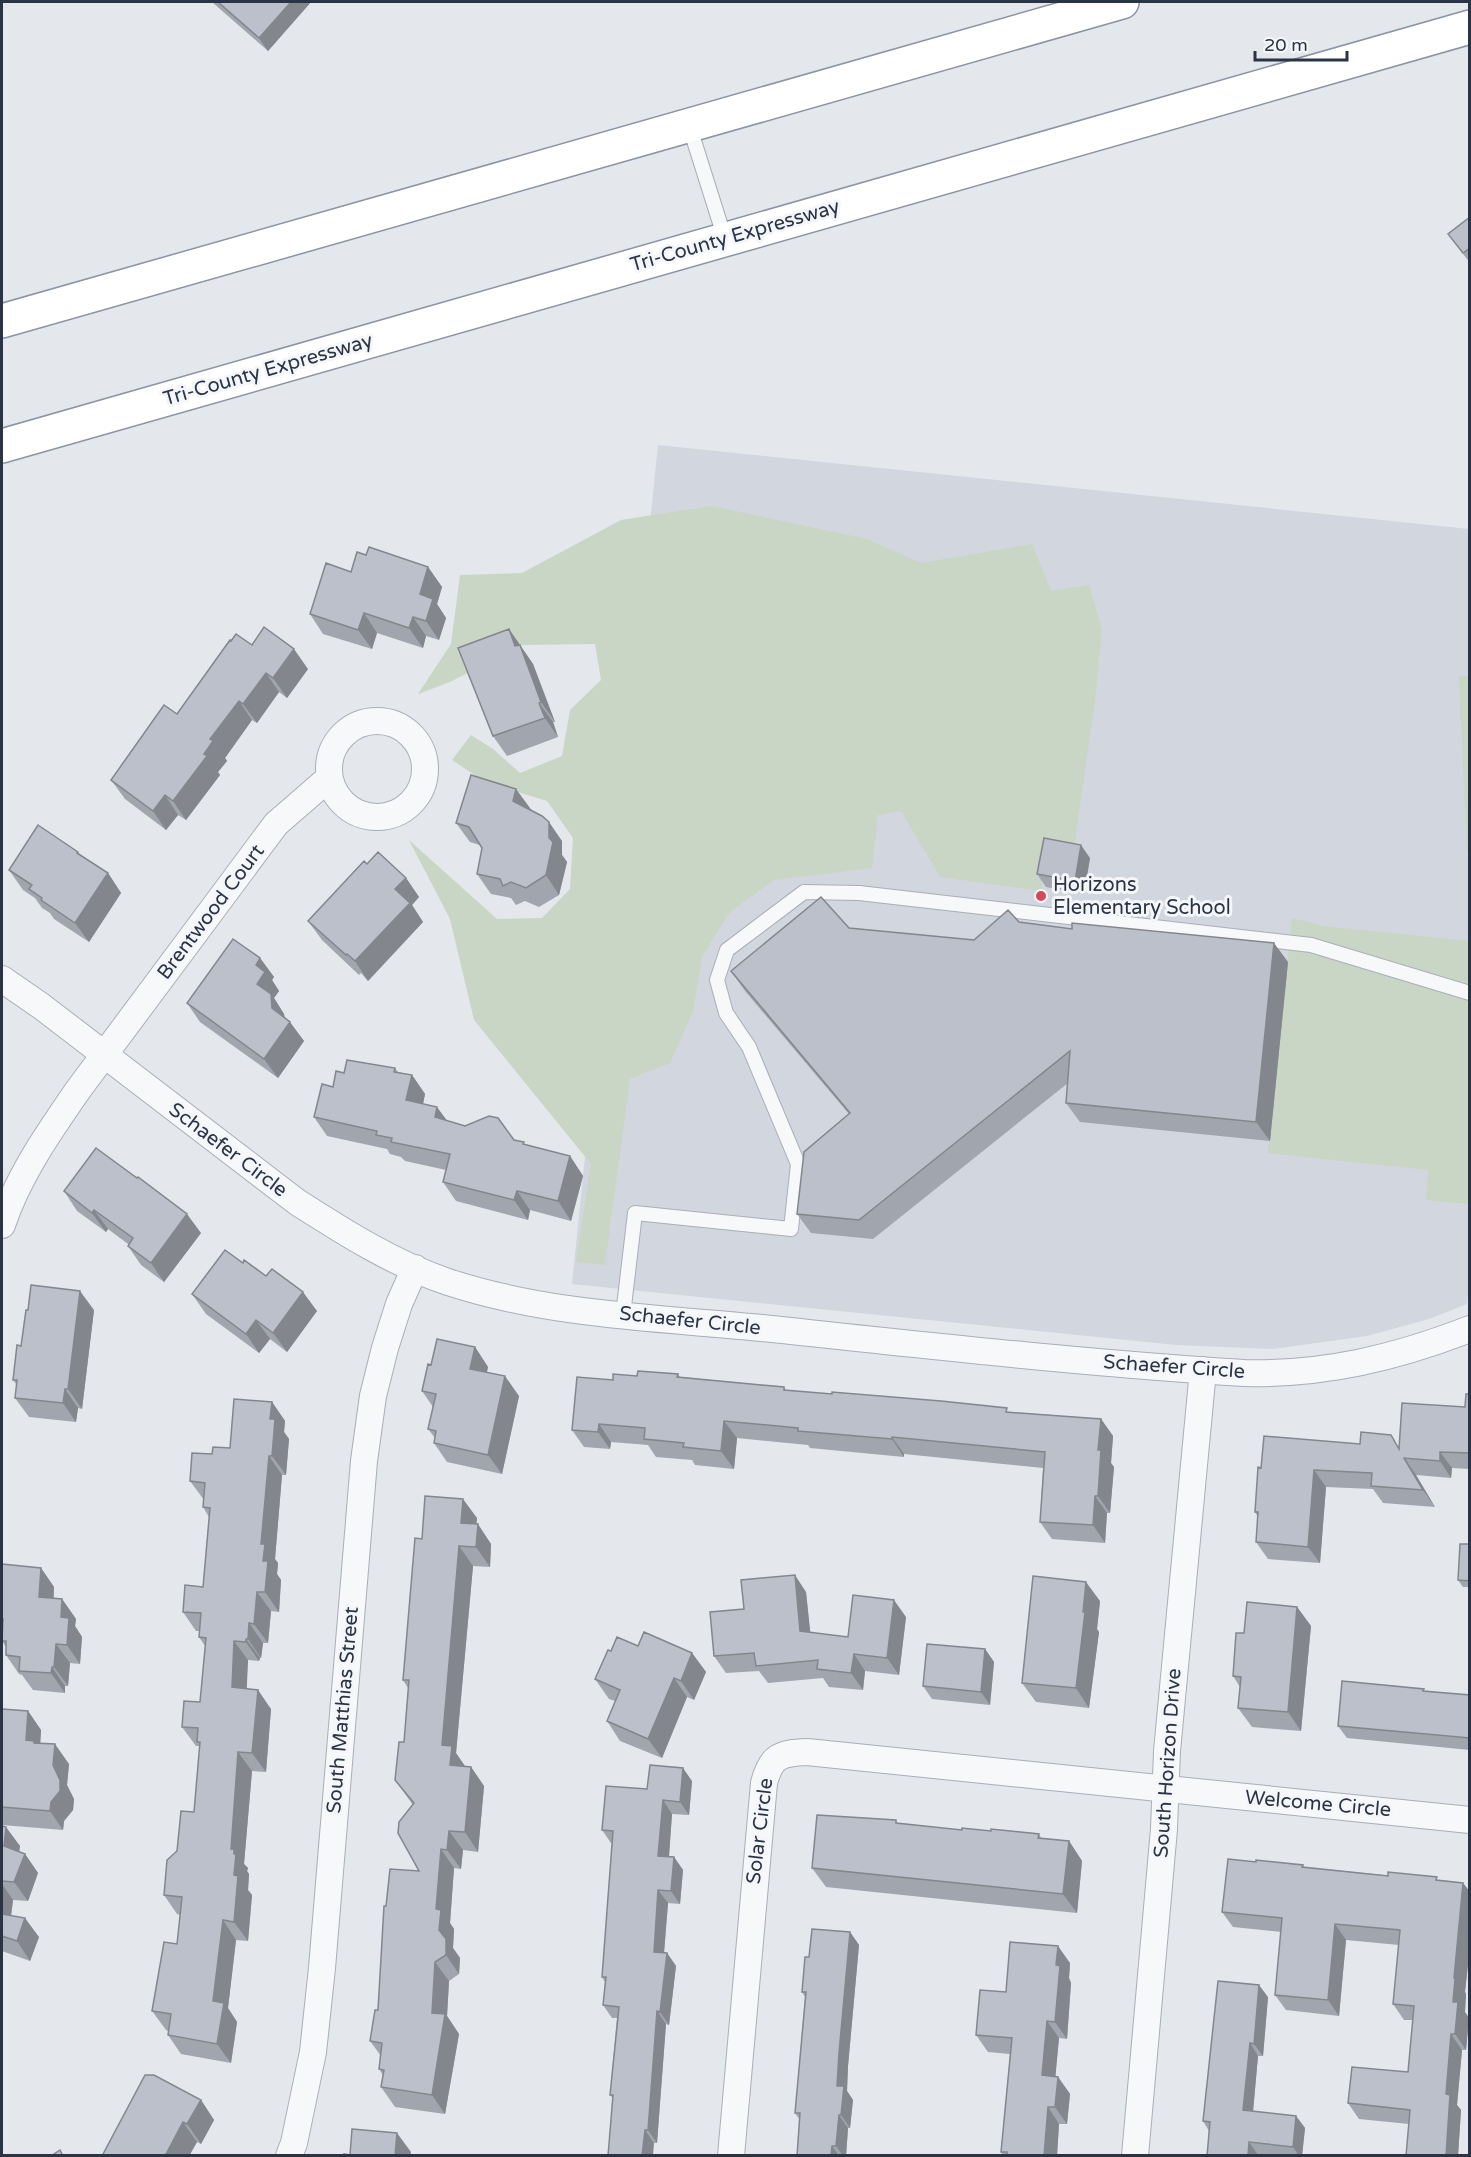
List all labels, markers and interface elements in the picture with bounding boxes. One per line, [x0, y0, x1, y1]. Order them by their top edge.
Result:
scale bar [1255, 24, 1346, 62]
text: 20 m [1264, 34, 1308, 56]
street label: Tri-County Expressway [628, 195, 843, 277]
street label: Tri-County Expressway [161, 329, 376, 411]
street label: Brentwood Court [152, 839, 270, 984]
place label: Horizons Elementary School [1053, 873, 1231, 920]
marker: Horizons Elementary School [1034, 889, 1048, 903]
street label: Schaefer Circle [164, 1098, 292, 1202]
street label: Schaefer Circle [618, 1302, 762, 1340]
street label: Schaefer Circle [1102, 1350, 1246, 1384]
street label: South Matthias Street [322, 1605, 364, 1814]
street label: South Horizon Drive [1149, 1667, 1187, 1859]
street label: Solar Circle [742, 1777, 778, 1885]
street label: Welcome Circle [1244, 1786, 1392, 1822]

